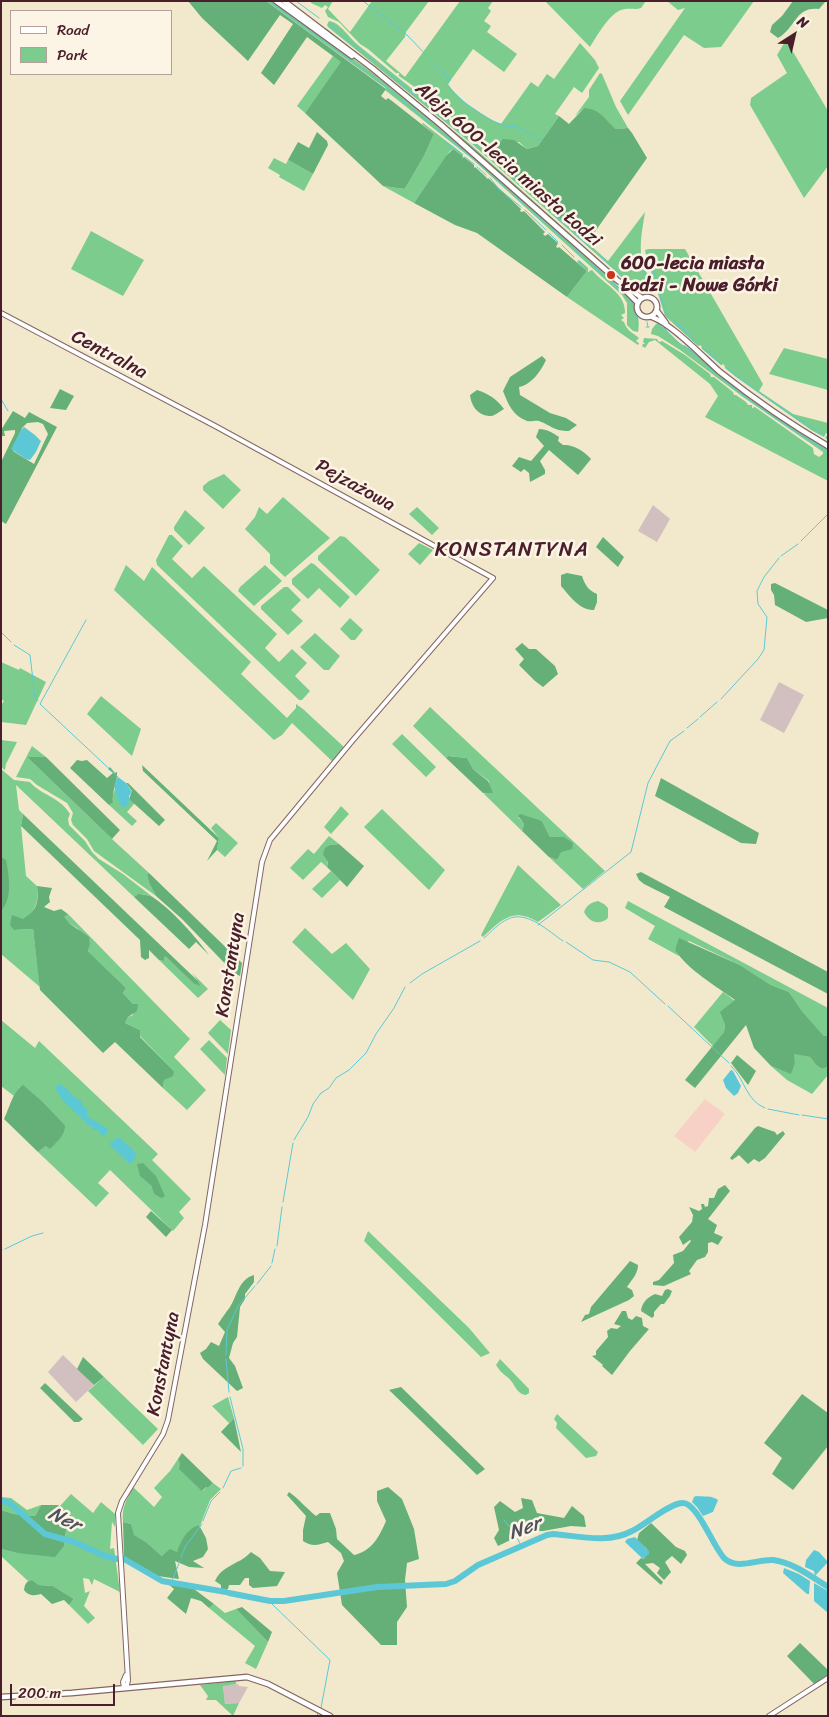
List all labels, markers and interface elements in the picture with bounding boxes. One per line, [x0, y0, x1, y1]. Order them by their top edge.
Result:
text: N [792, 9, 814, 35]
legend [10, 10, 172, 75]
north arrow [769, 10, 819, 60]
text: Road [57, 17, 89, 43]
text: Park [57, 42, 88, 68]
street label: Aleja 600-lecia miasta Łodzi [410, 78, 606, 252]
place label: 600-lecia miasta Łodzi - Nowe Górki [621, 253, 778, 297]
marker: 600-lecia miasta Łodzi - Nowe Górki [605, 269, 617, 281]
street label: Centralna [67, 326, 151, 384]
street label: Pejzażowa [311, 455, 399, 517]
district label: KONSTANTYNA [435, 538, 589, 564]
street label: Konstantyna [211, 911, 251, 1019]
street label: Konstantyna [143, 1310, 185, 1418]
water label: Ner [44, 1502, 84, 1538]
water label: Ner [506, 1512, 544, 1546]
scale bar [12, 1674, 118, 1706]
text: 200 m [18, 1680, 61, 1706]

